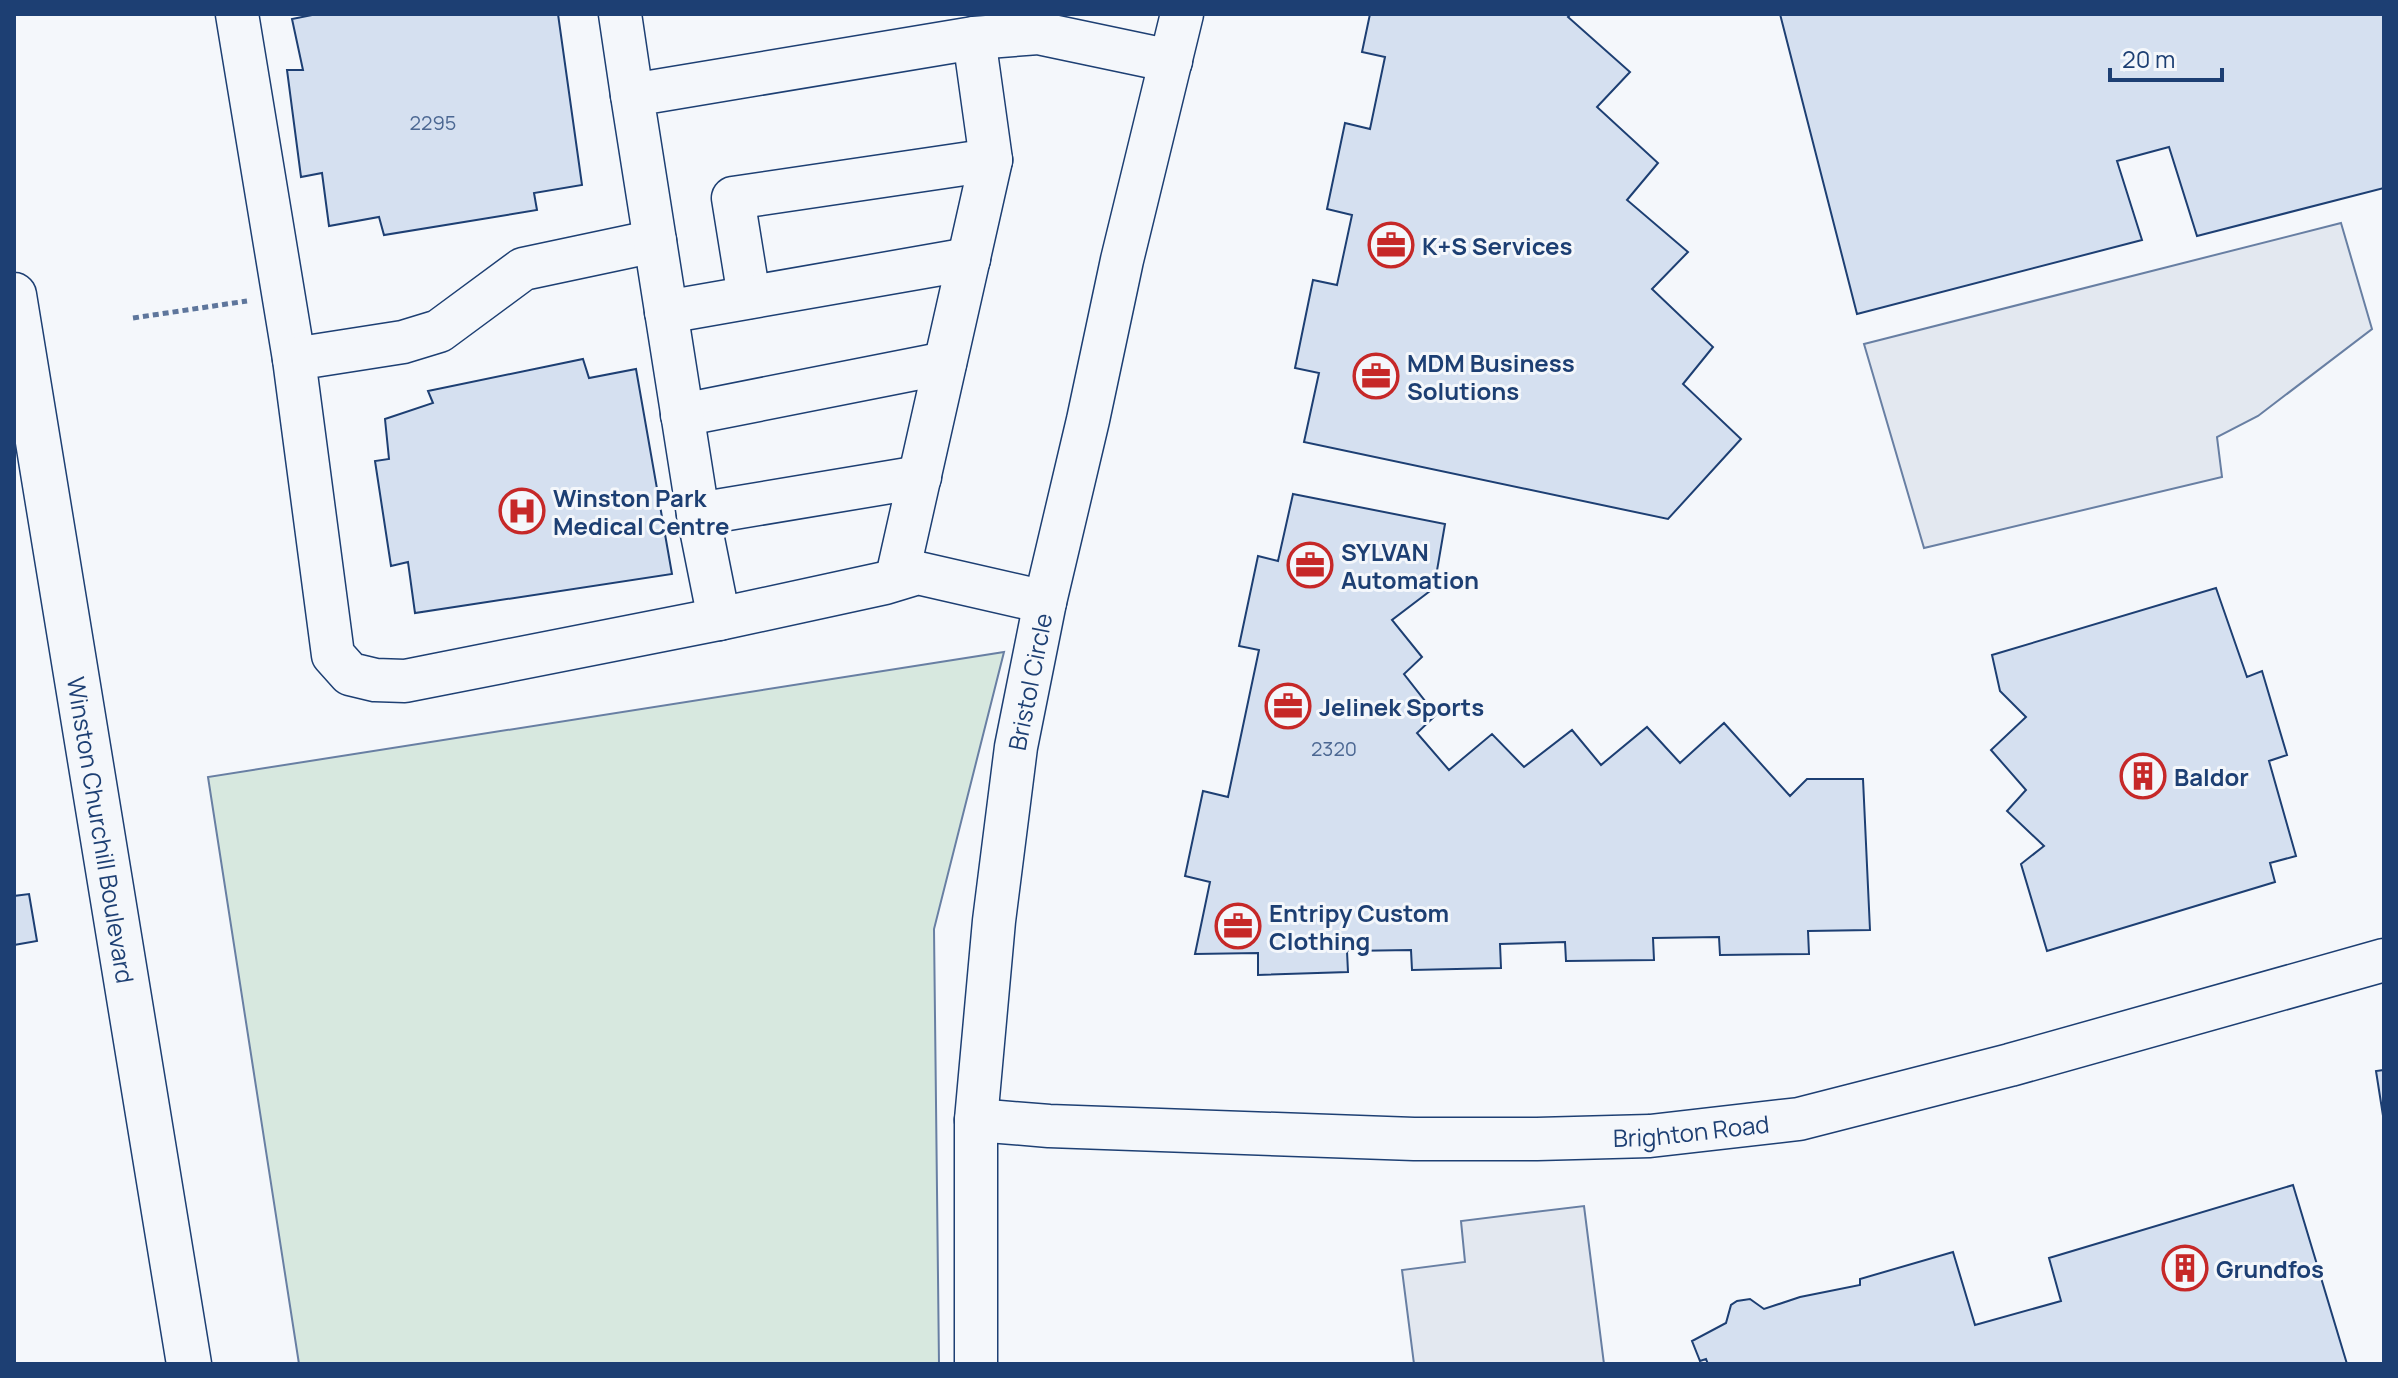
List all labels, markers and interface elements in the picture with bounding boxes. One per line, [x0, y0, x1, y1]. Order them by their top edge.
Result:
scale bar [2110, 32, 2222, 82]
text: 20 m [2122, 42, 2175, 75]
house number: 2295 [410, 109, 456, 136]
office icon: K+S Services [1367, 221, 1415, 269]
place label: K+S Services [1422, 229, 1573, 262]
place label: MDM Business Solutions [1407, 346, 1575, 407]
office icon: MDM Business Solutions [1352, 352, 1400, 400]
place label: Winston Park Medical Centre [553, 481, 729, 542]
hospital icon: Winston Park Medical Centre [498, 487, 546, 535]
place label: SYLVAN Automation [1341, 535, 1479, 596]
office icon: SYLVAN Automation [1286, 541, 1334, 589]
street label: Bristol Circle [999, 610, 1059, 753]
street label: Winston Churchill Boulevard [60, 674, 143, 986]
office icon: Jelinek Sports [1264, 682, 1312, 730]
place label: Jelinek Sports [1319, 690, 1484, 723]
house number: 2320 [1311, 735, 1357, 762]
building icon: Baldor [2119, 752, 2167, 800]
place label: Baldor [2174, 760, 2249, 793]
place label: Entripy Custom Clothing [1269, 896, 1449, 957]
office icon: Entripy Custom Clothing [1214, 902, 1262, 950]
street label: Brighton Road [1613, 1106, 1771, 1153]
building icon: Grundfos [2161, 1244, 2209, 1292]
place label: Grundfos [2216, 1252, 2324, 1285]

